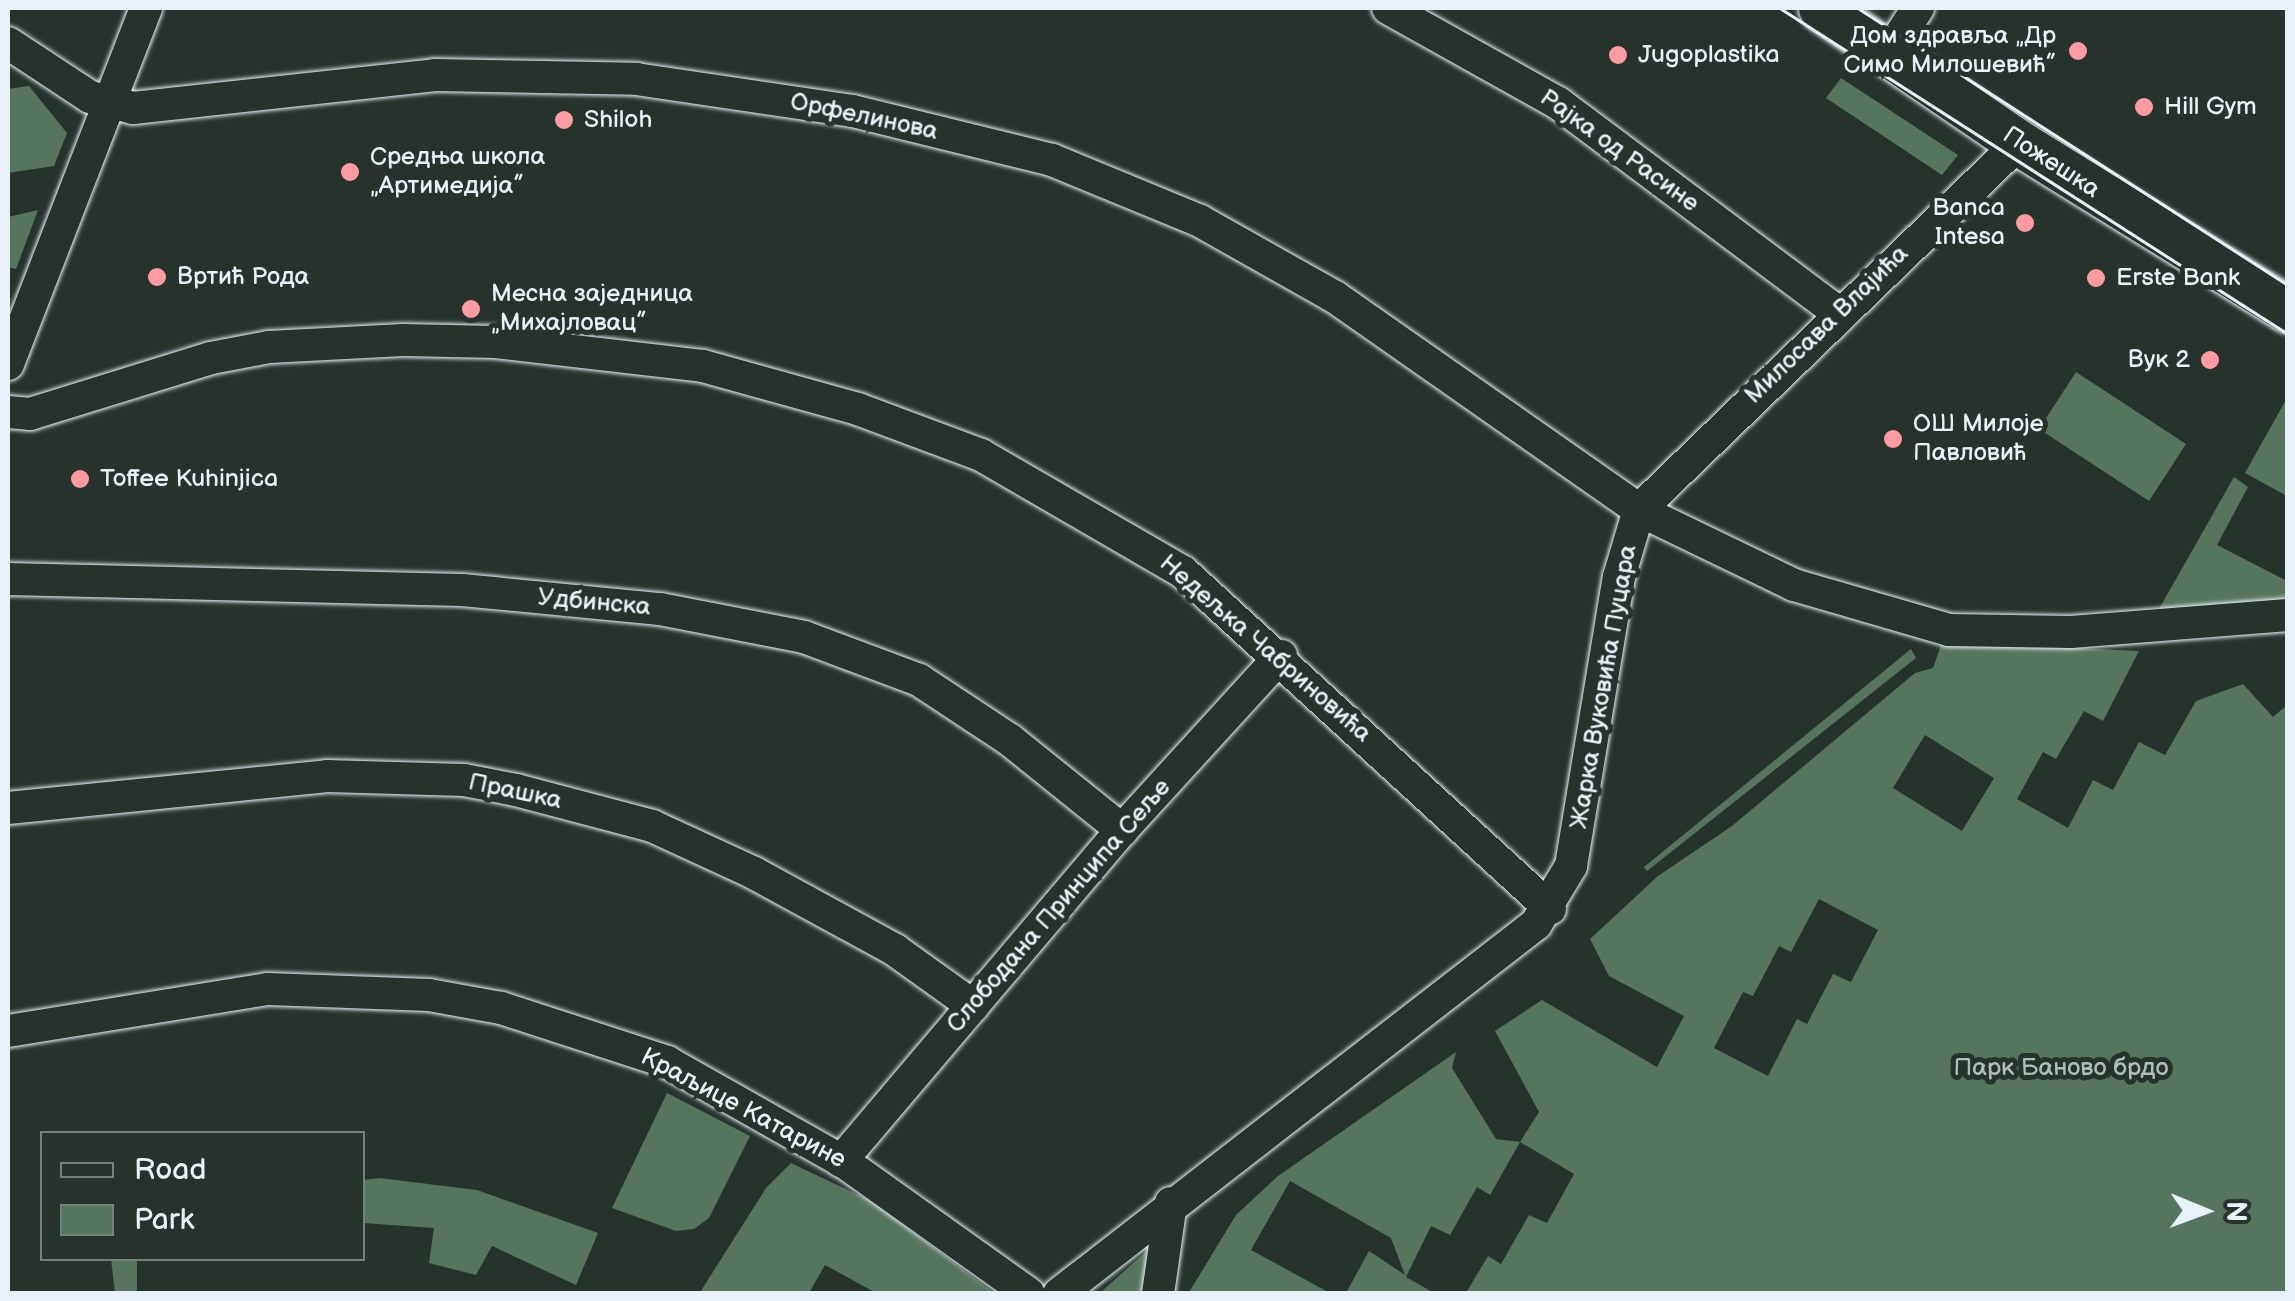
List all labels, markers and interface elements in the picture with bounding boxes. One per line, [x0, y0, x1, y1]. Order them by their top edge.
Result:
place label: Дом здравља „Др Симо Милошевић” [1844, 22, 2056, 81]
marker: Дом здравља „Др Симо Милошевић” [2065, 38, 2091, 64]
place label: Jugoplastika [1638, 40, 1780, 70]
marker: Jugoplastika [1607, 44, 1629, 66]
street label: Рајка од Расине [1533, 83, 1705, 219]
street label: Орфелинова [787, 87, 941, 147]
place label: Hill Gym [2164, 92, 2257, 122]
marker: Hill Gym [2133, 96, 2155, 118]
place label: Shiloh [584, 105, 652, 135]
marker: Shiloh [553, 109, 575, 131]
street label: Пожешка [1997, 121, 2105, 205]
place label: Средња школа „Артимедија” [370, 143, 545, 202]
marker: Средња школа „Артимедија” [339, 161, 361, 183]
place label: Banca Intesa [1932, 194, 2005, 253]
marker: Banca Intesa [2014, 212, 2036, 234]
street label: Милосава Влајића [1739, 239, 1915, 411]
place label: Вртић Рода [177, 262, 309, 292]
place label: Erste Bank [2116, 263, 2240, 293]
marker: Вртић Рода [146, 266, 168, 288]
marker: Erste Bank [2085, 267, 2107, 289]
place label: Месна заједница „Михајловац” [491, 280, 693, 339]
marker: Месна заједница „Михајловац” [460, 298, 482, 320]
place label: Вук 2 [2128, 345, 2190, 375]
marker: Вук 2 [2199, 349, 2221, 371]
place label: ОШ Милоје Павловић [1913, 410, 2044, 469]
marker: ОШ Милоје Павловић [1882, 428, 1904, 450]
place label: Toffee Kuhinjica [100, 464, 278, 494]
marker: Toffee Kuhinjica [69, 468, 91, 490]
street label: Жарка Вуковића Пуцара [1564, 543, 1644, 831]
street label: Недељка Чабриновића [1153, 549, 1377, 749]
street label: Удбинска [536, 583, 652, 623]
street label: Прашка [466, 768, 564, 816]
street label: Слободана Принципа Сеље [940, 773, 1178, 1039]
street label: Краљице Катарине [635, 1042, 851, 1176]
park label: Парк Баново брдо [1953, 1053, 2169, 1083]
legend [40, 1131, 365, 1261]
text: Road [134, 1152, 207, 1188]
north arrow [2155, 1161, 2255, 1261]
text: N [2219, 1201, 2252, 1222]
text: Park [134, 1202, 194, 1238]

